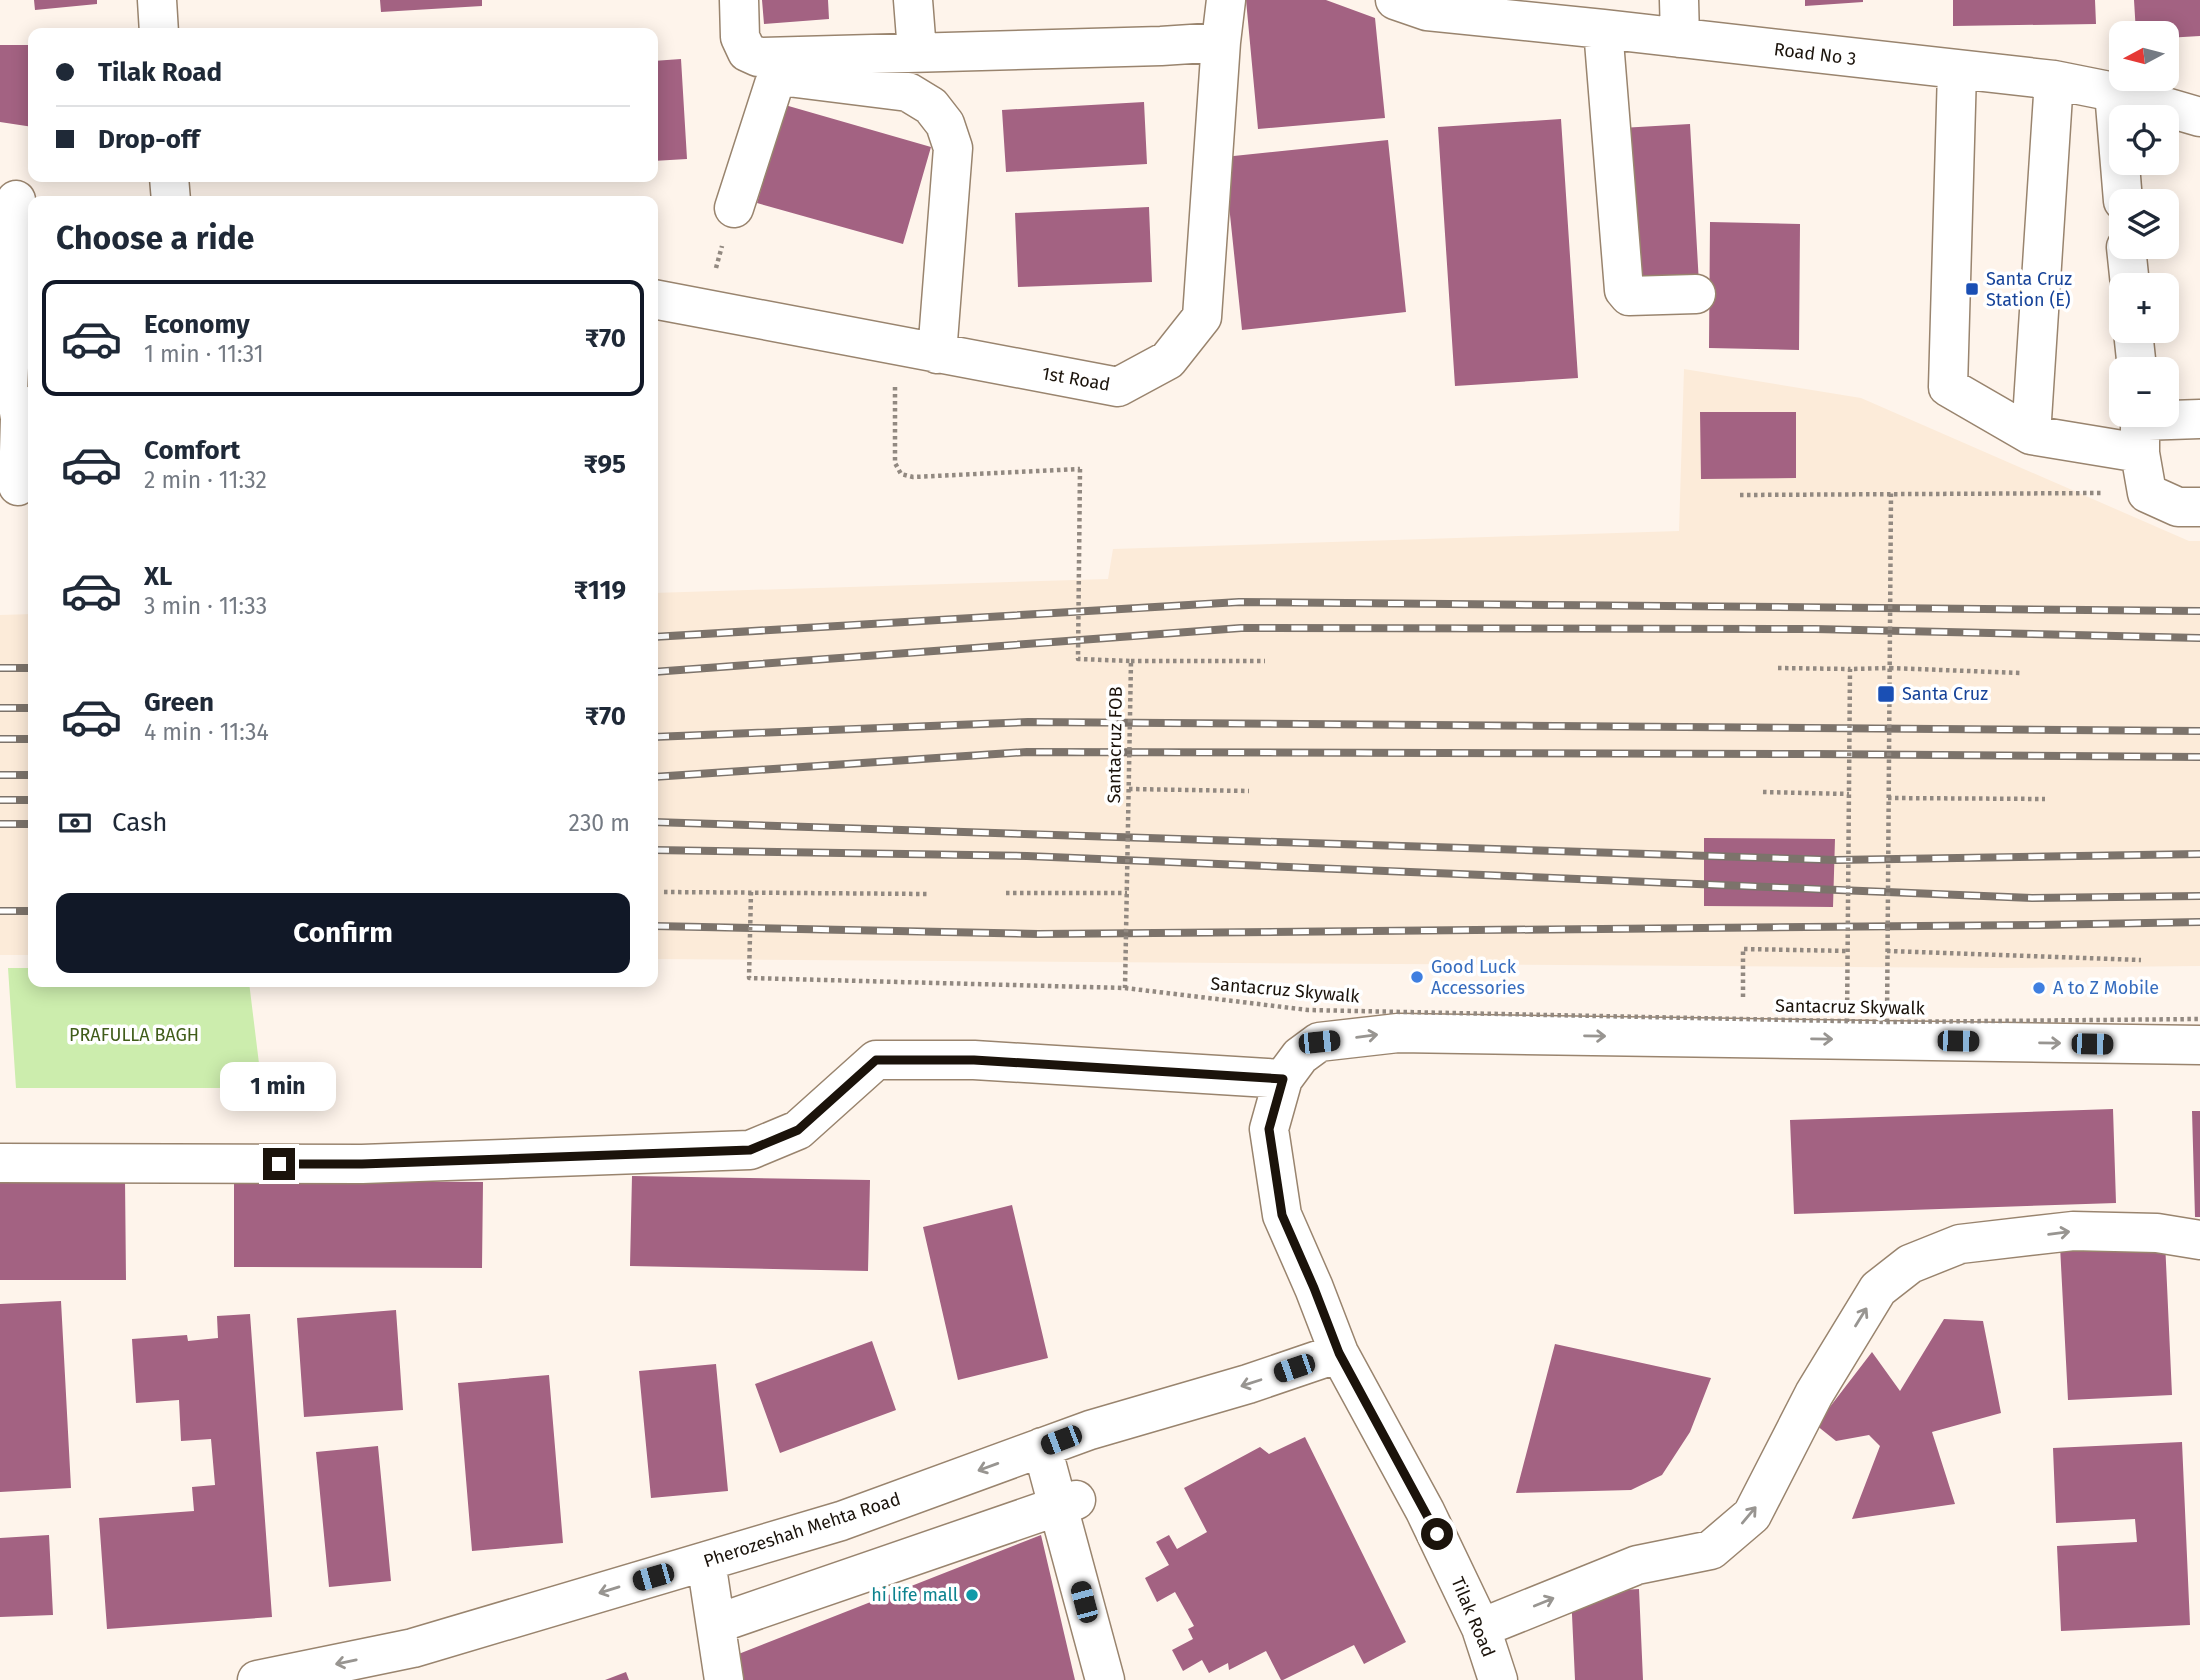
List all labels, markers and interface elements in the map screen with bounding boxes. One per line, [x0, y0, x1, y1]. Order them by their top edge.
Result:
north arrow [2109, 21, 2179, 91]
map controls [2109, 21, 2179, 427]
street label: Road No 3 [1773, 38, 1857, 70]
text: Tilak Road [98, 57, 222, 88]
button: locate [2109, 105, 2179, 175]
text: Drop-off [98, 124, 200, 155]
button: layers [2109, 189, 2179, 259]
text: Choose a ride [56, 219, 254, 257]
place label: Santa Cruz Station (E) [1986, 268, 2072, 311]
button: + [2109, 273, 2179, 343]
marker: Santa Cruz Station (E) [1964, 281, 1980, 297]
icon: car [60, 307, 123, 370]
text: Economy [144, 309, 250, 340]
text: ₹70 [585, 323, 626, 354]
text: 1 min · 11:31 [144, 340, 264, 368]
button: − [2109, 357, 2179, 427]
street label: 1st Road [1040, 362, 1112, 396]
icon: car [60, 433, 123, 496]
text: Comfort [144, 435, 240, 466]
text: ₹95 [583, 449, 626, 480]
text: 2 min · 11:32 [144, 466, 267, 494]
icon: car [60, 559, 123, 622]
text: XL [144, 561, 172, 592]
text: ₹119 [574, 575, 626, 606]
text: 3 min · 11:33 [144, 592, 267, 620]
place label: Santa Cruz [1902, 683, 1988, 705]
marker: Santa Cruz [1876, 684, 1896, 704]
icon: car [60, 685, 123, 748]
street label: Santacruz FOB [1103, 686, 1127, 804]
text: Green [144, 687, 214, 718]
text: ₹70 [585, 701, 626, 732]
text: 4 min · 11:34 [144, 718, 269, 746]
icon: cash [56, 804, 94, 842]
text: Cash [112, 807, 168, 838]
text: 230 m [569, 809, 630, 837]
button: Confirm [56, 893, 630, 973]
place label: Good Luck Accessories [1431, 956, 1525, 999]
marker: Good Luck Accessories [1409, 969, 1425, 985]
street label: Santacruz Skywalk [1209, 973, 1361, 1008]
place label: A to Z Mobile [2053, 977, 2159, 999]
marker: A to Z Mobile [2031, 980, 2047, 996]
street label: Santacruz Skywalk [1775, 995, 1926, 1019]
park label: PRAFULLA BAGH [69, 1024, 199, 1046]
car [1298, 1029, 1341, 1055]
one-way arrow [1583, 1029, 1606, 1043]
one-way arrow [1355, 1030, 1378, 1043]
car [1937, 1030, 1980, 1052]
one-way arrow [1810, 1033, 1833, 1046]
car [2071, 1033, 2114, 1055]
one-way arrow [2038, 1036, 2061, 1050]
callout: 1 min [221, 1062, 337, 1112]
text: 1 min [250, 1072, 306, 1100]
route end [263, 1148, 295, 1180]
one-way arrow [2047, 1226, 2070, 1239]
one-way arrow [1854, 1308, 1868, 1328]
car [1271, 1351, 1318, 1385]
one-way arrow [1241, 1378, 1263, 1390]
car [1038, 1423, 1085, 1457]
one-way arrow [978, 1462, 1000, 1474]
street label: Pherozeshah Mehta Road [701, 1488, 903, 1572]
one-way arrow [1741, 1506, 1757, 1524]
route start [1421, 1518, 1453, 1550]
car [630, 1561, 677, 1593]
street label: Tilak Road [1446, 1574, 1500, 1660]
car [1069, 1579, 1100, 1625]
place label: hi life mall [871, 1584, 958, 1606]
one-way arrow [598, 1585, 620, 1598]
marker: hi life mall [964, 1587, 980, 1603]
one-way arrow [1533, 1595, 1555, 1608]
one-way arrow [335, 1656, 358, 1670]

